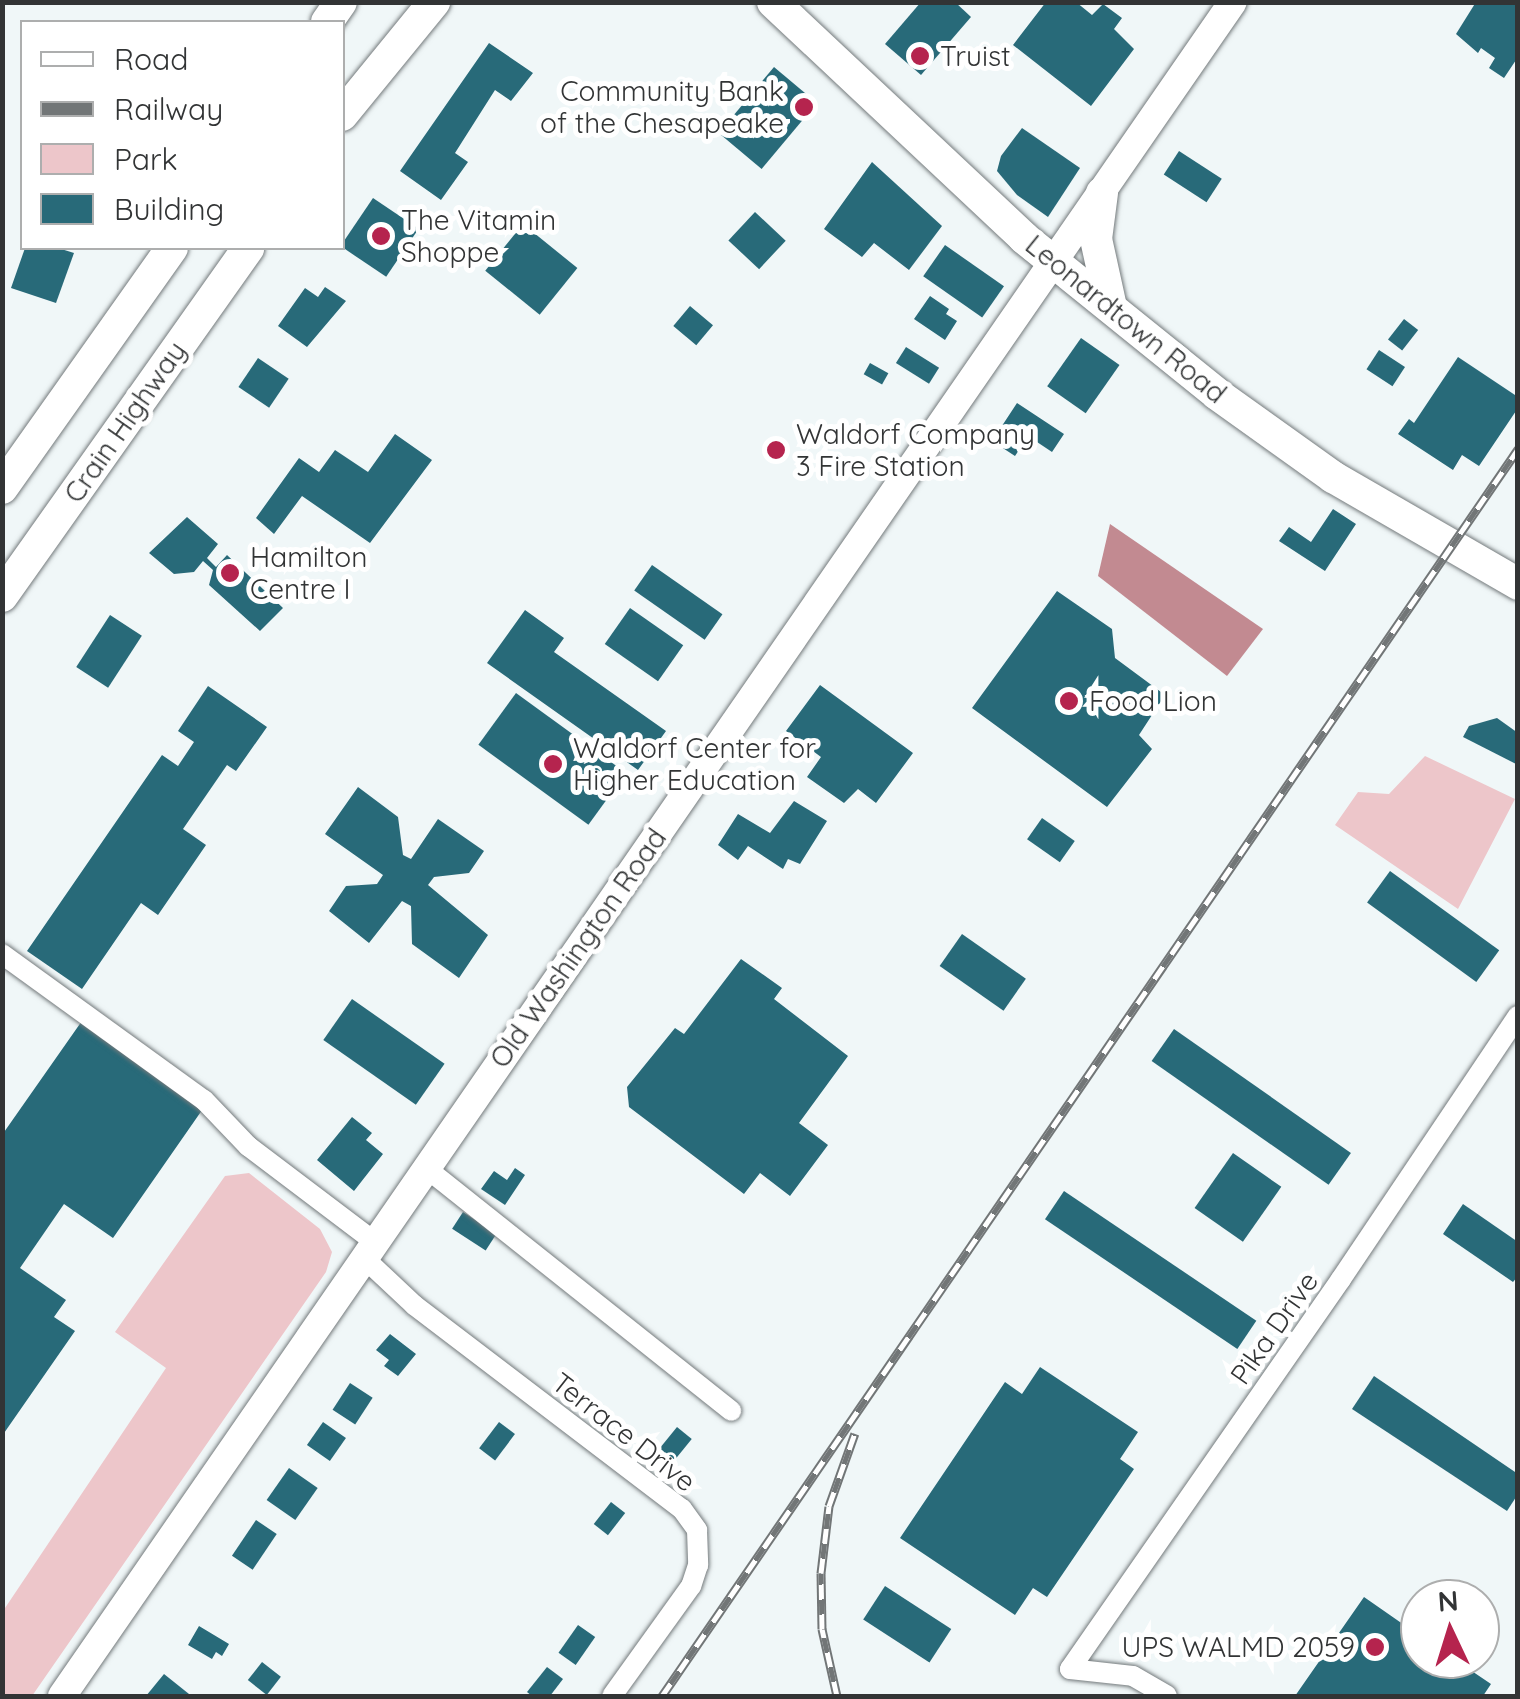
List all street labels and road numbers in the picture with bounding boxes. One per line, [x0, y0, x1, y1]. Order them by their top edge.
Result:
street label: Leonardtown Road [1019, 228, 1233, 410]
street label: Crain Highway [57, 335, 193, 509]
street label: Old Washington Road [483, 822, 673, 1074]
street label: Pika Drive [1223, 1265, 1325, 1391]
street label: Terrace Drive [546, 1366, 702, 1498]

